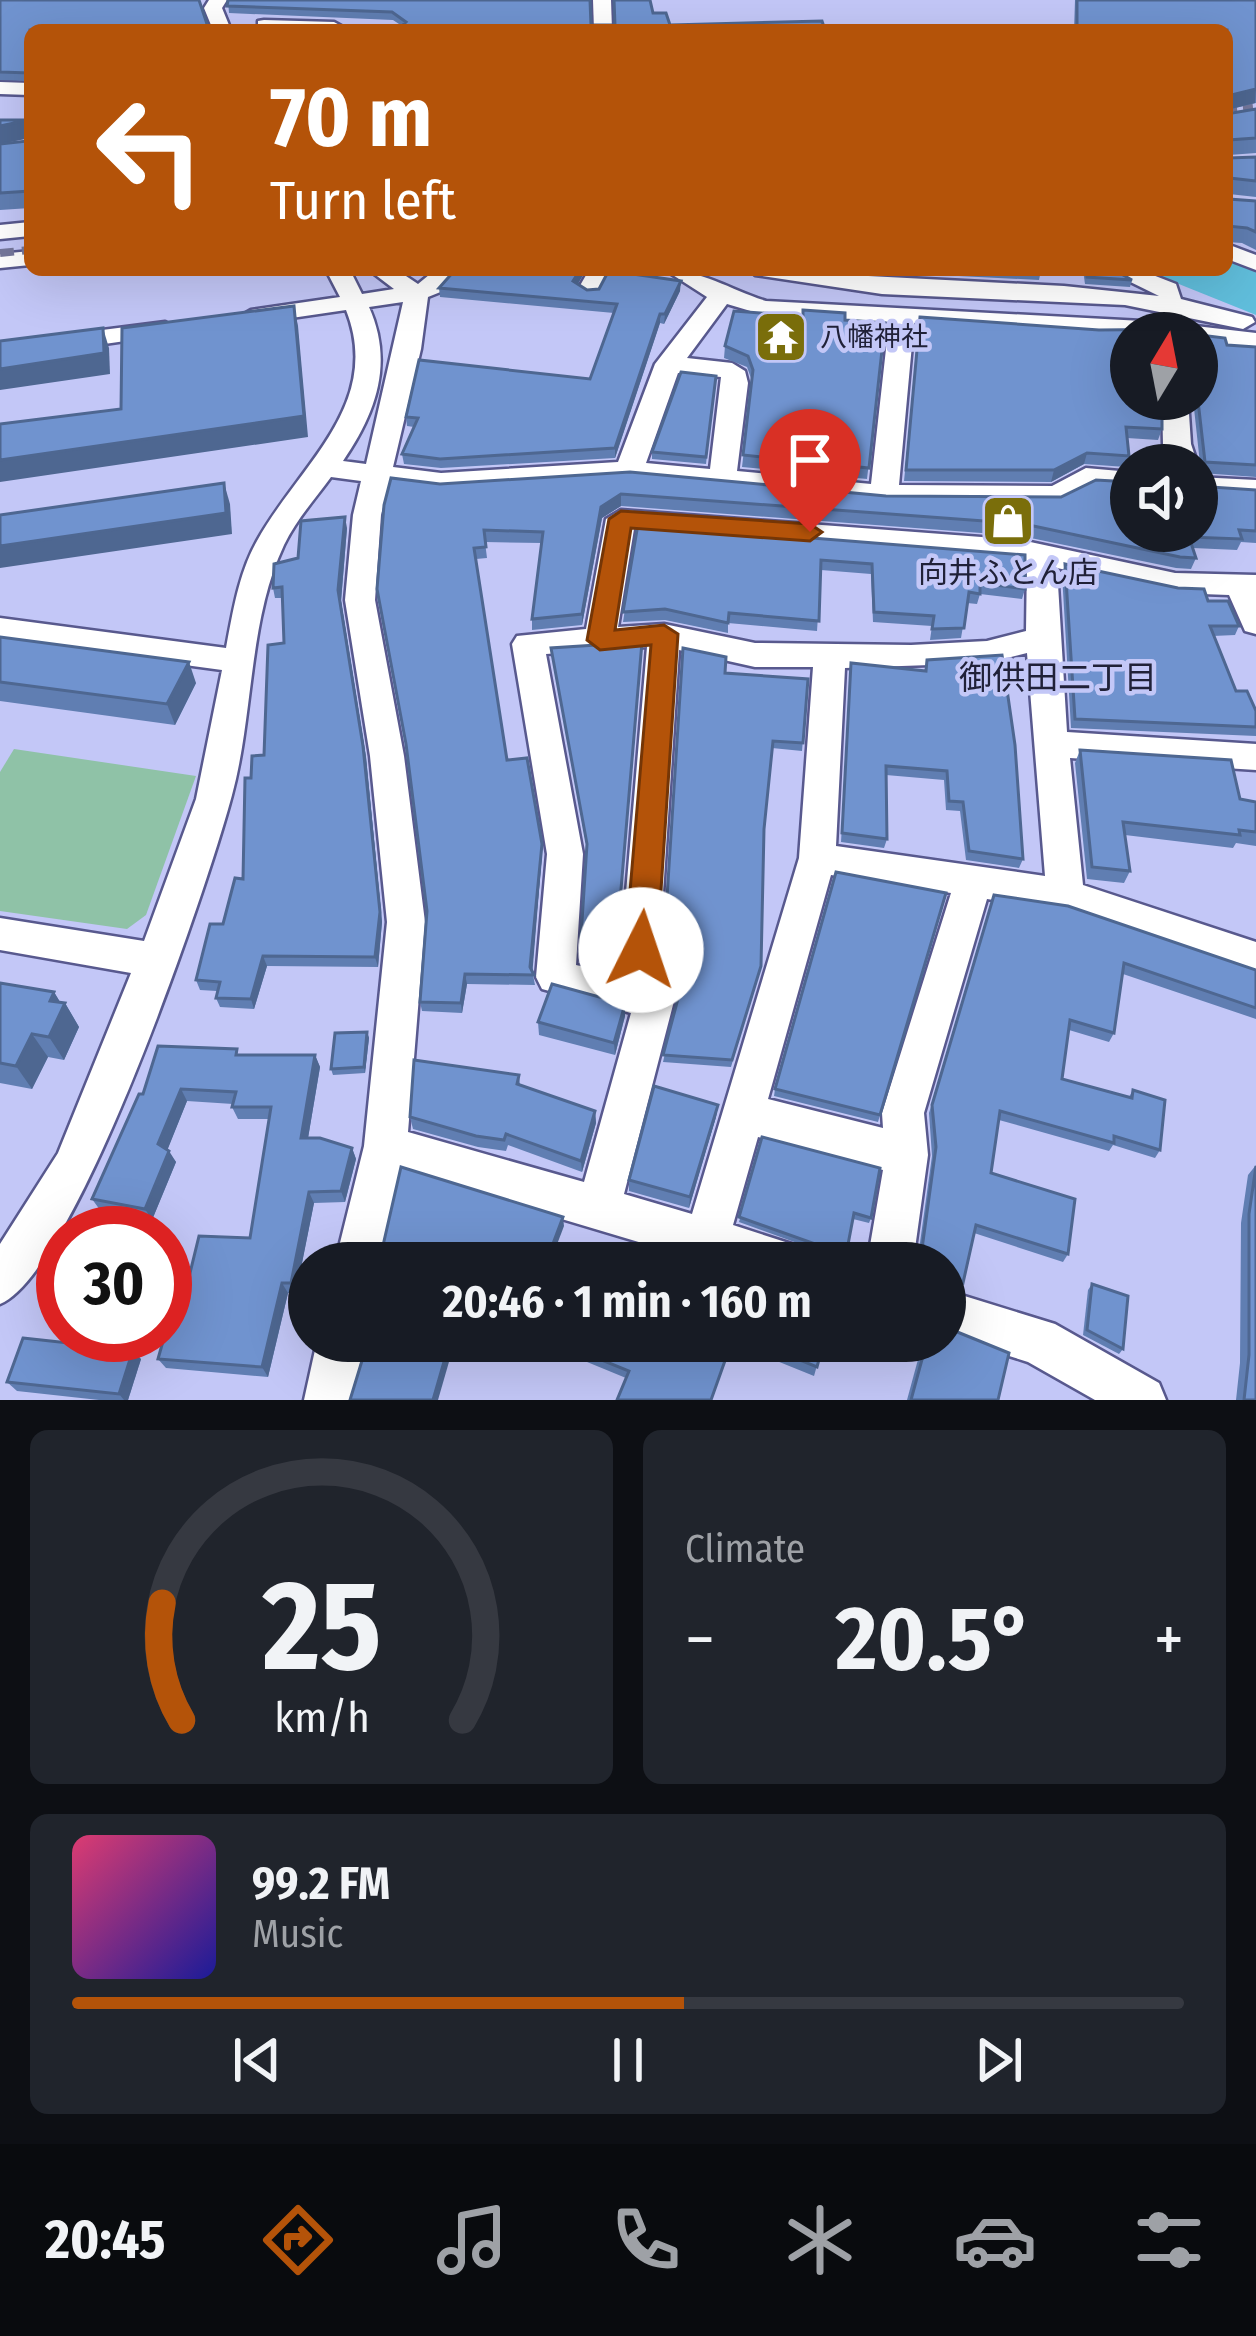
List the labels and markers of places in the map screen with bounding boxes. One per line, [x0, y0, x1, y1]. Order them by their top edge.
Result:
temple icon: 八幡神社 [753, 309, 809, 365]
place label: 八幡神社 [820, 321, 928, 353]
pin [759, 409, 861, 532]
shop icon: 向井ふとん店 [980, 493, 1036, 549]
place label: 向井ふとん店 [918, 555, 1098, 591]

